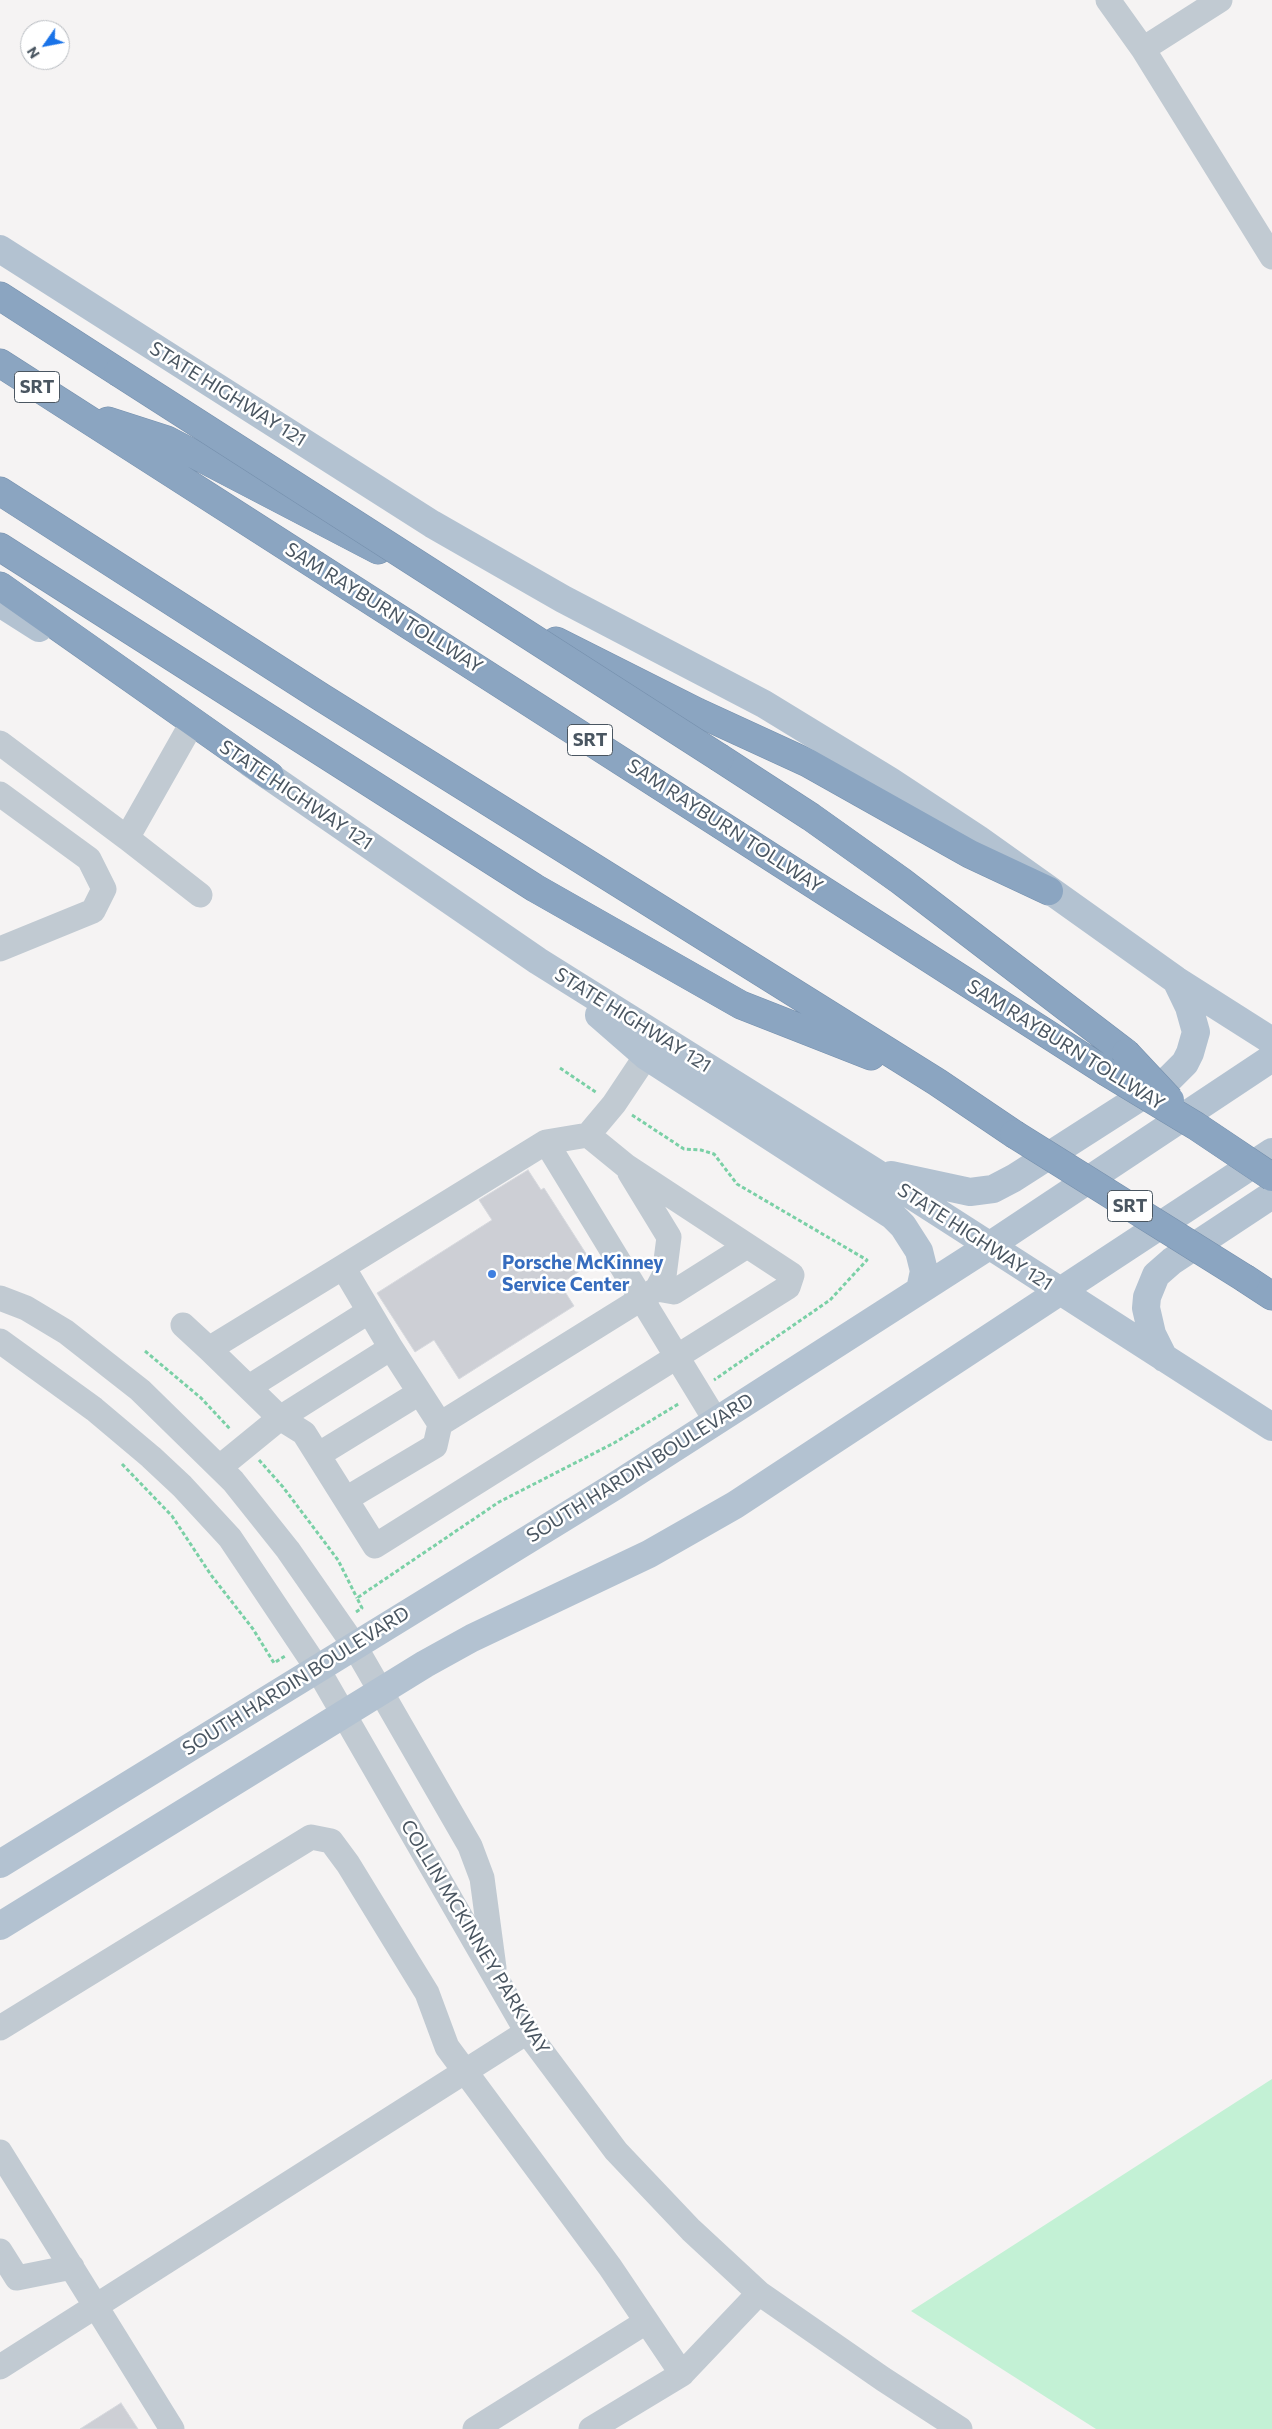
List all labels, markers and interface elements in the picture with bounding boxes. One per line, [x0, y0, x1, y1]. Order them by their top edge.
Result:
north arrow [20, 20, 70, 70]
text: N [23, 44, 43, 62]
street label: STATE HIGHWAY 121 [146, 337, 310, 451]
road number: SRT [15, 372, 60, 402]
street label: SAM RAYBURN TOLLWAY [281, 538, 487, 678]
road number: SRT [568, 724, 612, 756]
street label: STATE HIGHWAY 121 [215, 735, 377, 855]
street label: SAM RAYBURN TOLLWAY [623, 754, 827, 898]
street label: STATE HIGHWAY 121 [551, 963, 715, 1077]
street label: SAM RAYBURN TOLLWAY [963, 975, 1169, 1115]
street label: STATE HIGHWAY 121 [893, 1178, 1057, 1296]
road number: SRT [1108, 1190, 1152, 1222]
place label: Porsche McKinney Service Center [502, 1252, 664, 1296]
marker: Porsche McKinney Service Center [486, 1268, 498, 1280]
street label: SOUTH HARDIN BOULEVARD [522, 1389, 758, 1547]
street label: SOUTH HARDIN BOULEVARD [178, 1602, 414, 1760]
street label: COLLIN MCKINNEY PARKWAY [396, 1816, 554, 2058]

